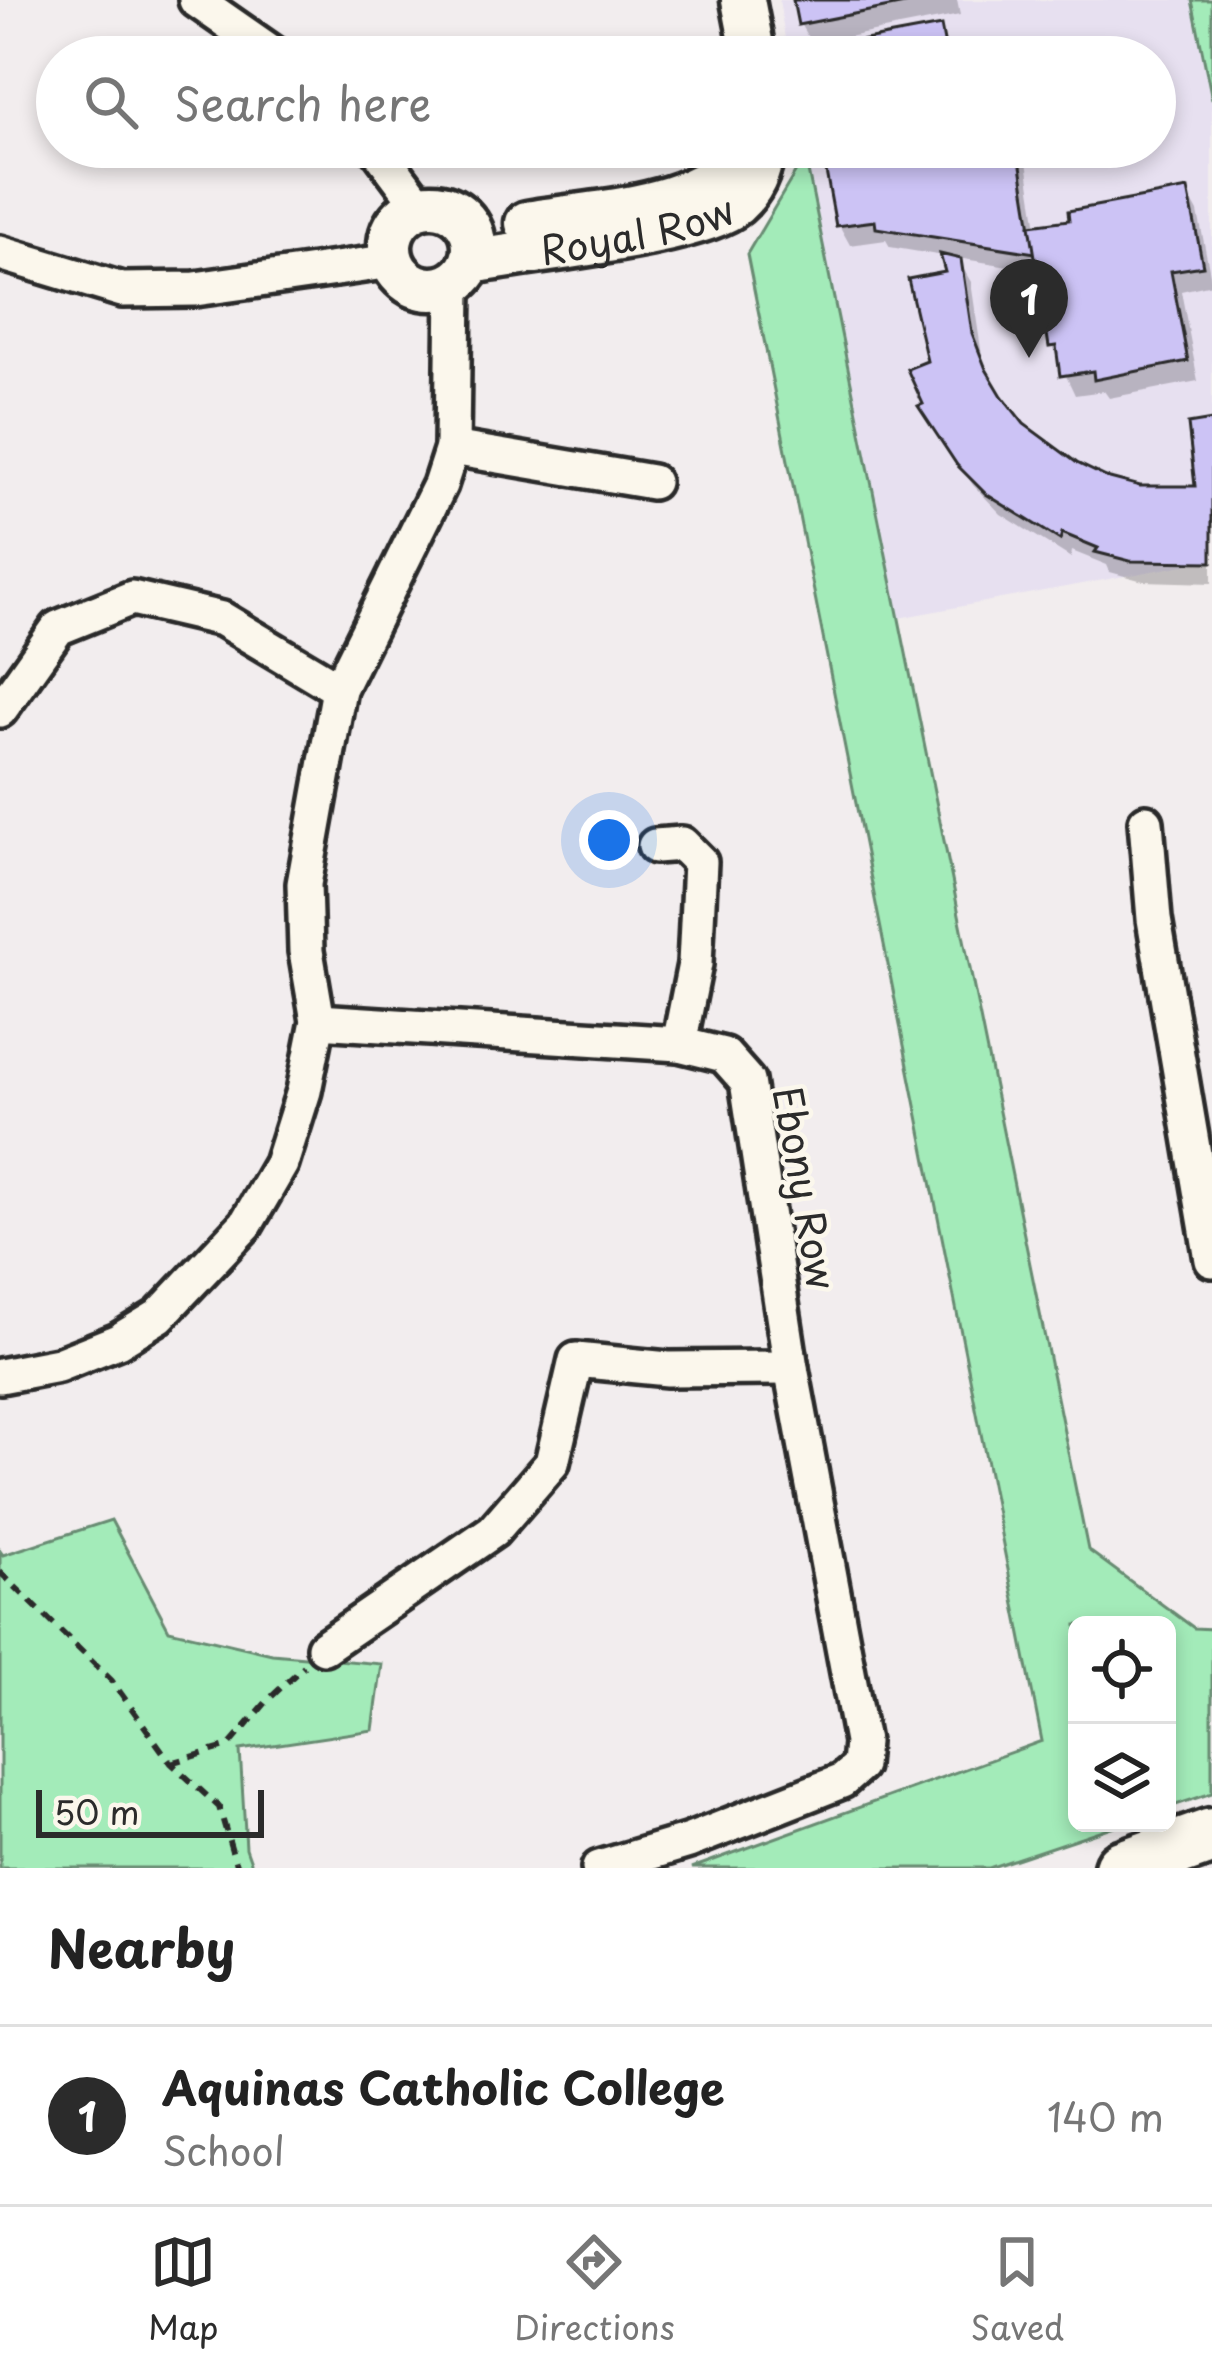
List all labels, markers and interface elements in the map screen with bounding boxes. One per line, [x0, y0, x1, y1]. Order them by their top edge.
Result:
search box [36, 36, 1176, 168]
text: Search here [174, 68, 431, 136]
icon: search [78, 69, 144, 135]
street label: Royal Row [536, 179, 743, 278]
pin: 1 [990, 259, 1068, 358]
your location [579, 810, 639, 870]
street label: Ebony Row [760, 1082, 853, 1293]
map controls [1068, 1616, 1176, 1832]
button: locate [1068, 1616, 1176, 1724]
button: layers [1068, 1724, 1176, 1832]
scale bar [36, 1784, 264, 1837]
text: 50 m [54, 1786, 140, 1836]
text: Nearby [48, 1908, 235, 1985]
text: Aquinas Catholic College [162, 2052, 725, 2120]
text: 1 [78, 2086, 96, 2145]
text: 140 m [1047, 2086, 1164, 2145]
text: School [162, 2120, 285, 2179]
tab: Map [148, 2229, 218, 2351]
tab: Directions [514, 2229, 675, 2351]
tab: Saved [970, 2229, 1064, 2351]

